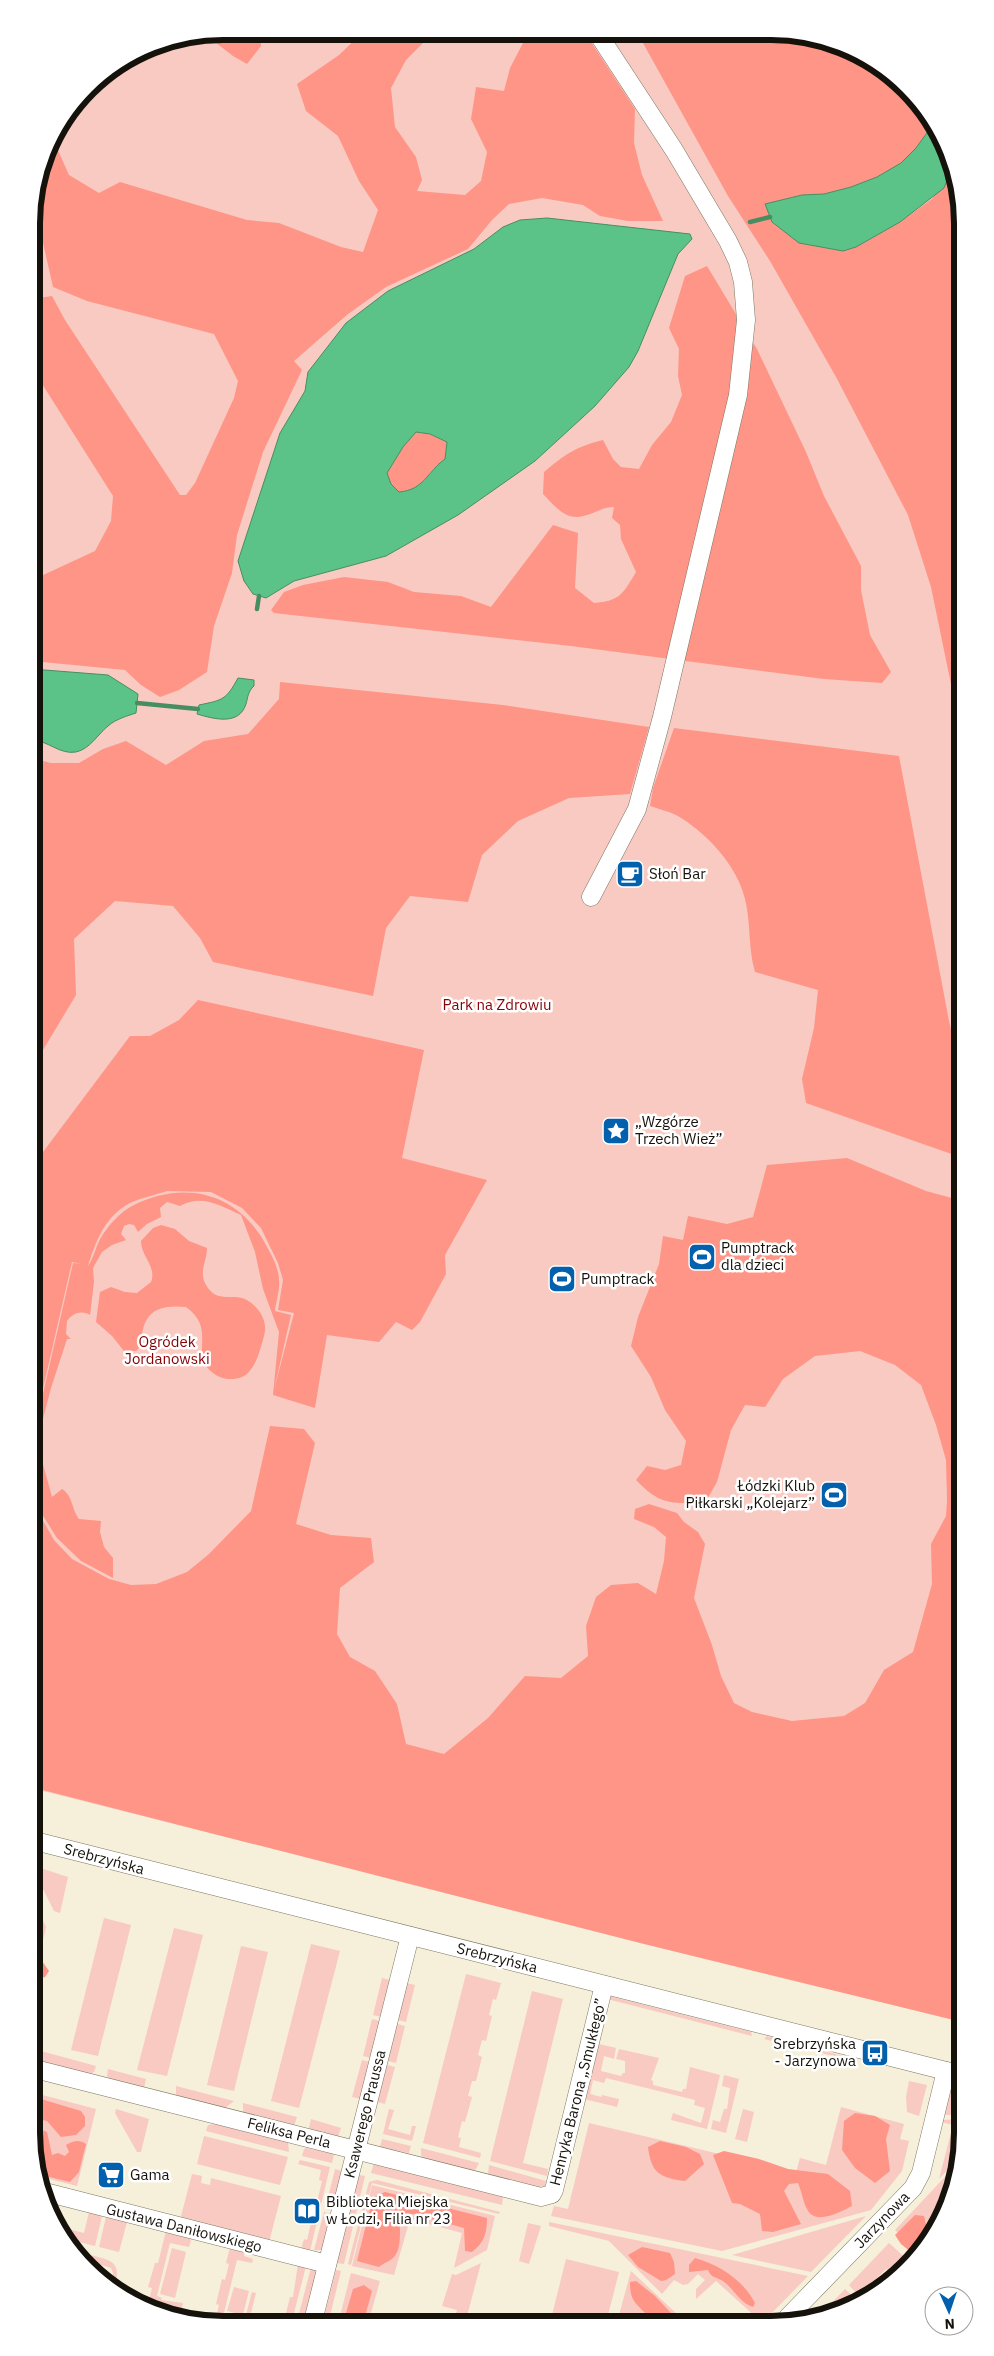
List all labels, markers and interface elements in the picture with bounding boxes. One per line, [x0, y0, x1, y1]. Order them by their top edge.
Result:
cafe icon: Słoń Bar [615, 859, 645, 889]
place label: Słoń Bar [649, 864, 706, 883]
park label: Park na Zdrowiu [443, 995, 551, 1014]
place label: „Wzgórze Trzech Wież” [635, 1112, 723, 1148]
place icon: „Wzgórze Trzech Wież” [601, 1116, 631, 1146]
place label: Pumptrack dla dzieci [721, 1238, 795, 1274]
sports icon: Pumptrack dla dzieci [687, 1242, 717, 1272]
sports icon: Pumptrack [547, 1264, 577, 1294]
place label: Pumptrack [581, 1269, 655, 1288]
park label: Ogródek Jordanowski [124, 1332, 210, 1368]
place label: Łódzki Klub Piłkarski „Kolejarz” [686, 1476, 815, 1512]
sports icon: Łódzki Klub Piłkarski „Kolejarz” [819, 1480, 849, 1510]
street label: Srebrzyńska [62, 1839, 147, 1878]
street label: Srebrzyńska [455, 1938, 540, 1977]
street label: Henryka Barona „Smukłego” [545, 1996, 610, 2187]
place label: Srebrzyńska - Jarzynowa [773, 2034, 856, 2070]
bus stop icon: Srebrzyńska - Jarzynowa [860, 2038, 890, 2068]
street label: Ksawerego Praussa [339, 2048, 390, 2180]
street label: Feliksa Perla [245, 2113, 333, 2152]
supermarket icon: Gama [96, 2160, 126, 2190]
place label: Gama [130, 2165, 170, 2184]
street label: Jarzynowa [850, 2187, 913, 2252]
place label: Biblioteka Miejska w Łodzi, Filia nr 23 [326, 2192, 451, 2228]
library icon: Biblioteka Miejska w Łodzi, Filia nr 23 [292, 2196, 322, 2226]
street label: Gustawa Daniłowskiego [104, 2199, 264, 2256]
north arrow [924, 2286, 974, 2336]
text: N [944, 2315, 955, 2333]

